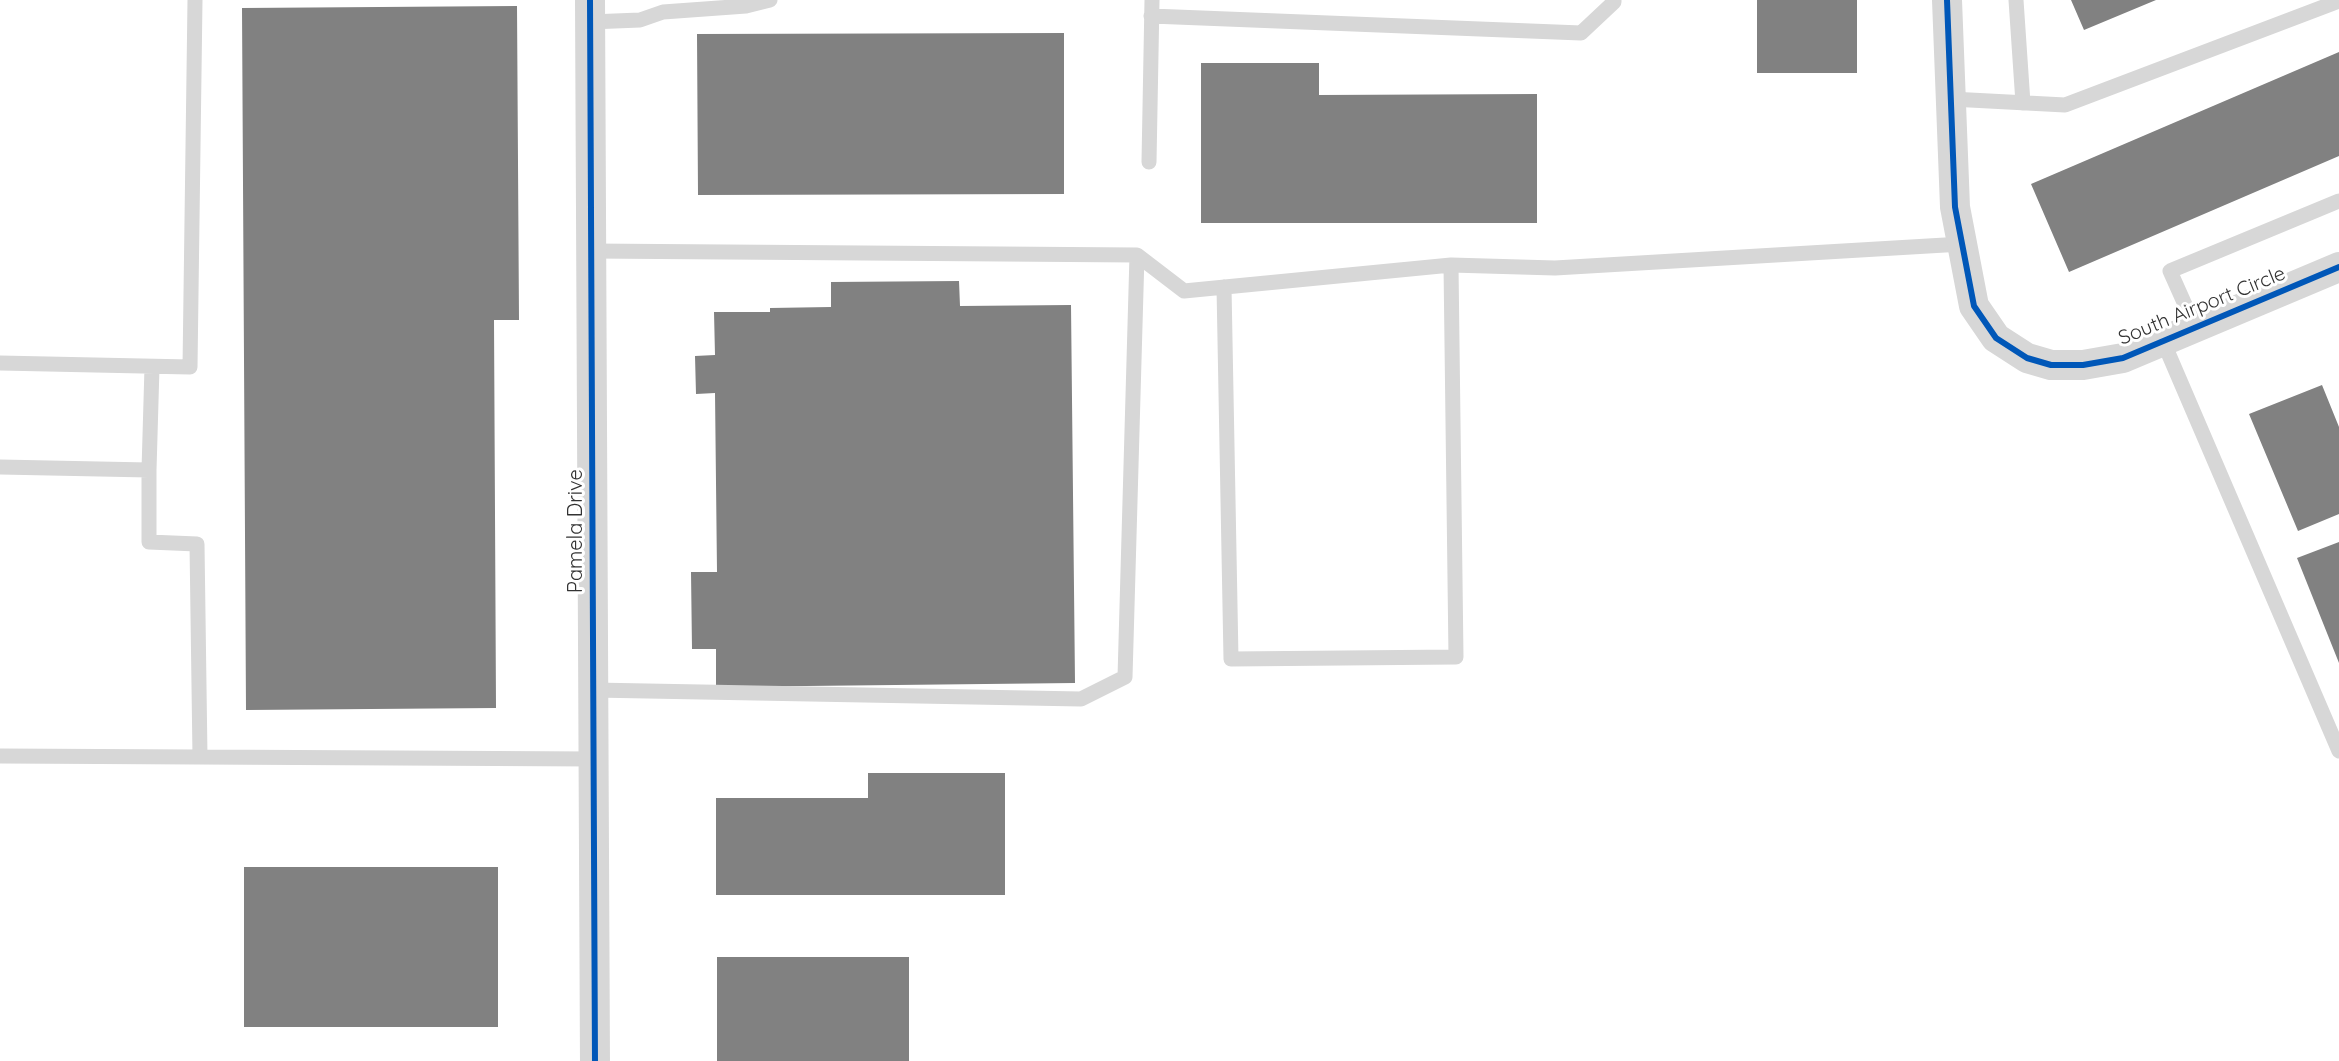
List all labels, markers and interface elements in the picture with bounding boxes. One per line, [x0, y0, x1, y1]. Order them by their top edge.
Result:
street label: South Airport Circle [2115, 262, 2289, 350]
street label: Pamela Drive [564, 469, 588, 593]

